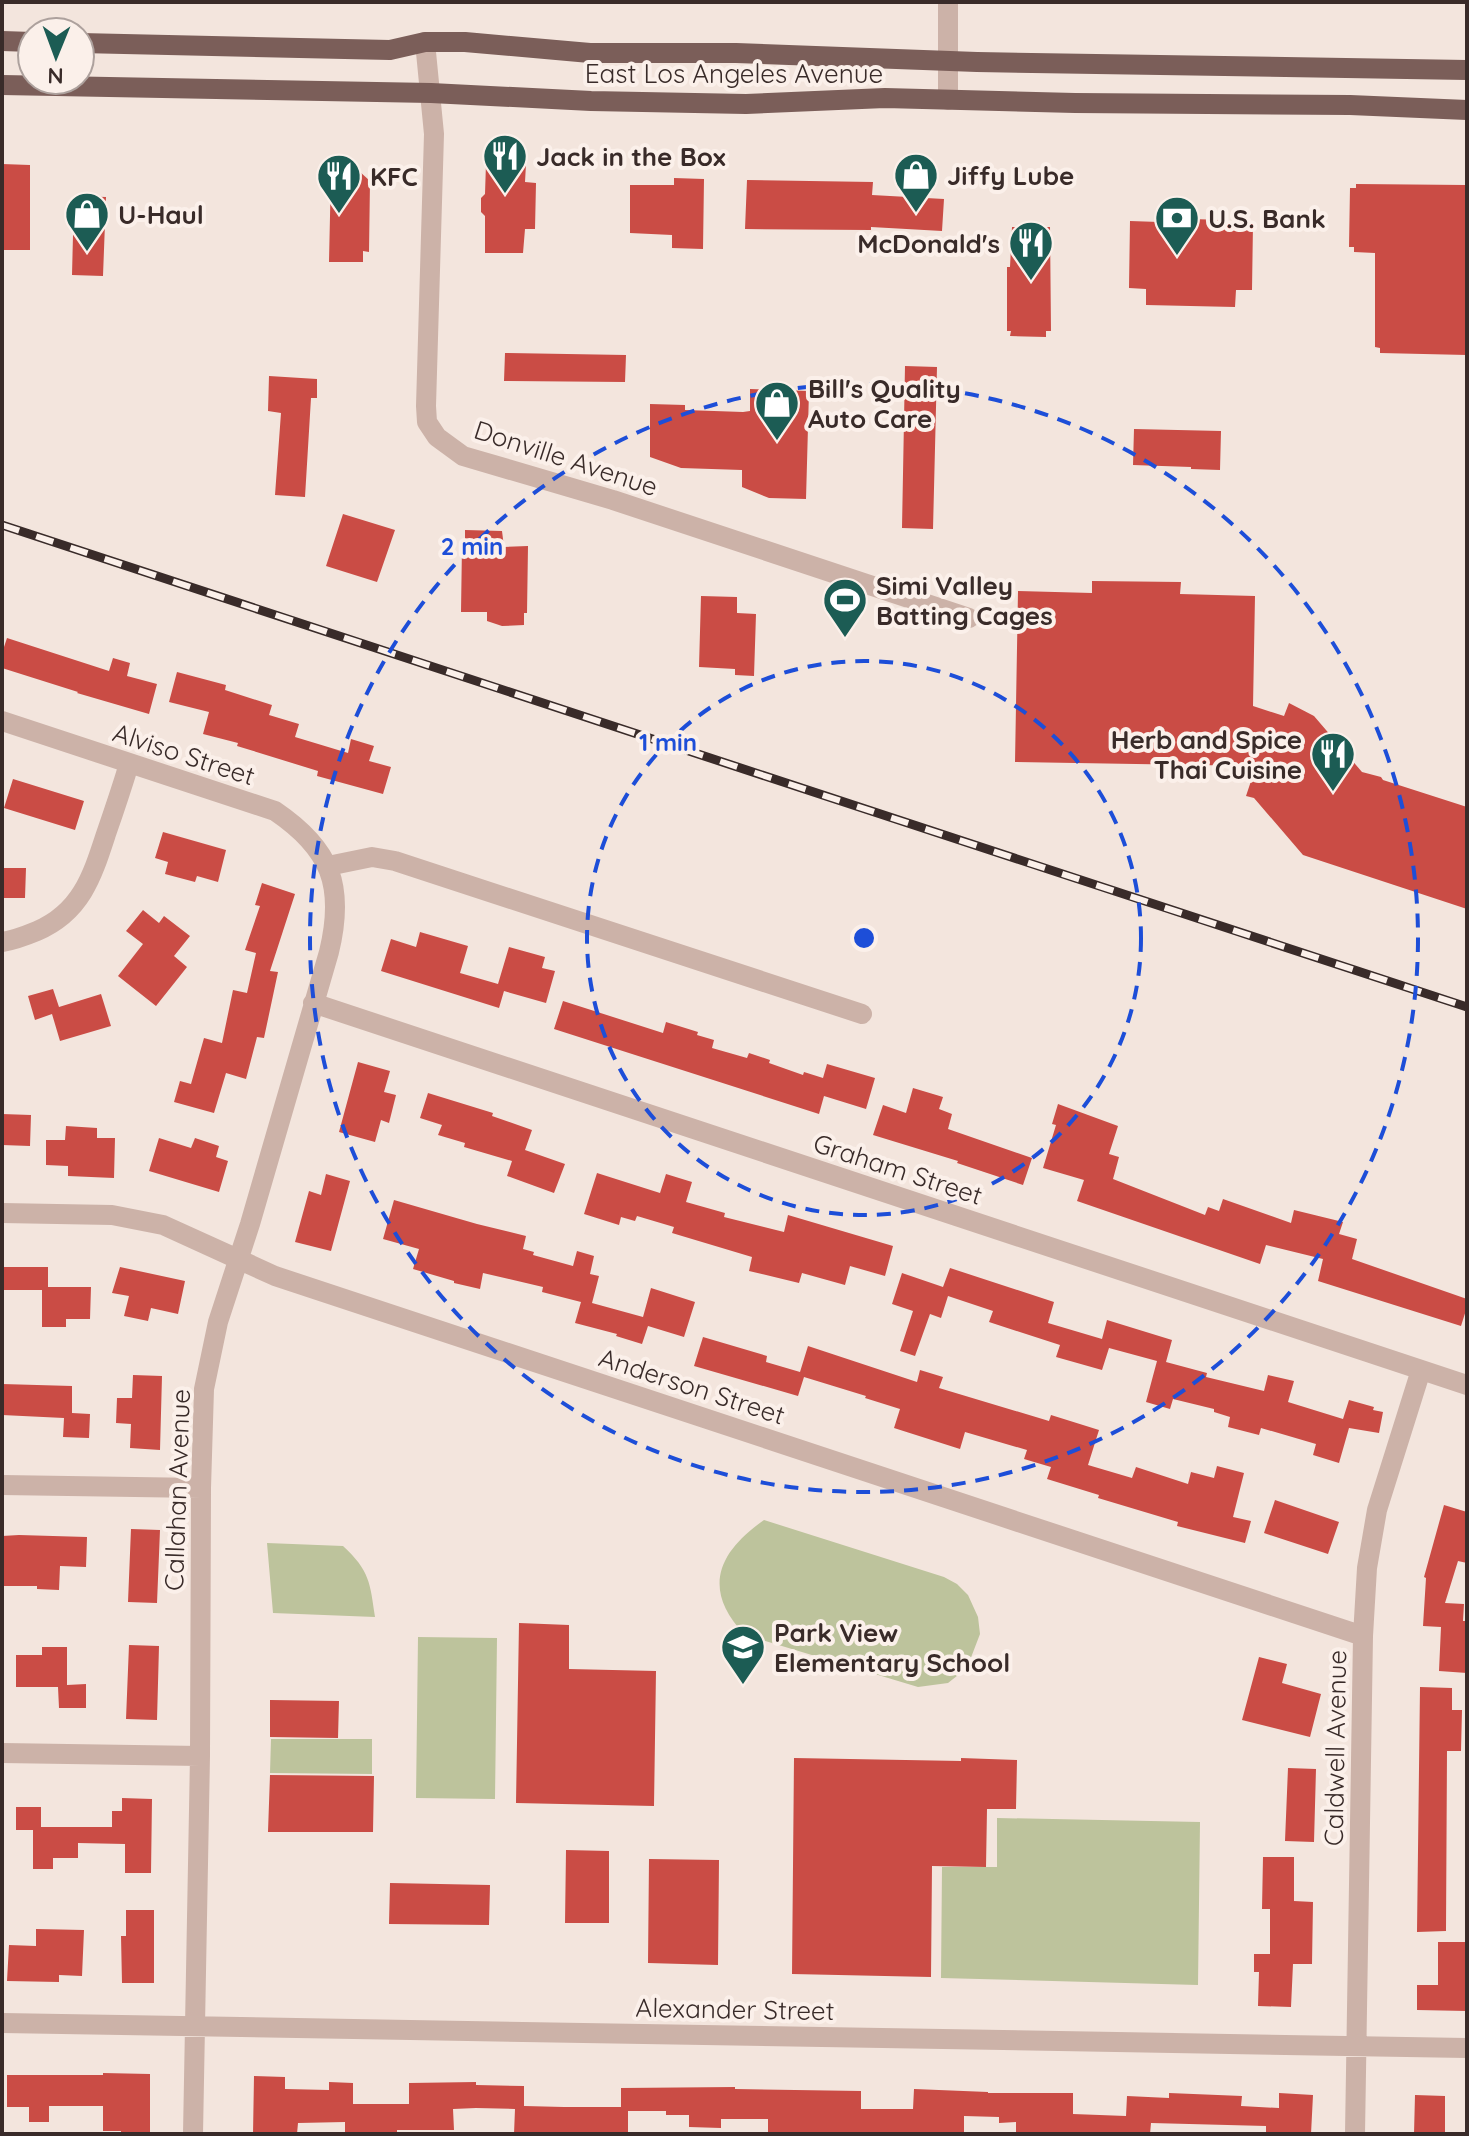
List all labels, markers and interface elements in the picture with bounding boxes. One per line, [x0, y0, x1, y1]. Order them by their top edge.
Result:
north arrow [16, 16, 96, 96]
street label: East Los Angeles Avenue [585, 57, 883, 90]
text: N [47, 62, 64, 90]
restaurant icon: Jack in the Box [481, 132, 529, 195]
place label: Jack in the Box [536, 140, 726, 173]
shop icon: Jiffy Lube [892, 151, 940, 214]
restaurant icon: KFC [315, 152, 363, 215]
place label: Jiffy Lube [947, 159, 1074, 192]
place label: KFC [370, 160, 418, 193]
shop icon: U-Haul [63, 190, 111, 253]
bank icon: U.S. Bank [1153, 194, 1201, 257]
place label: U-Haul [118, 198, 204, 231]
place label: U.S. Bank [1208, 202, 1326, 235]
restaurant icon: McDonald's [1007, 219, 1055, 282]
place label: McDonald's [857, 227, 1000, 260]
place label: Bill's Quality Auto Care [808, 372, 961, 435]
shop icon: Bill's Quality Auto Care [753, 379, 801, 442]
street label: Donville Avenue [470, 413, 662, 503]
text: 2 min [441, 531, 503, 561]
place label: Simi Valley Batting Cages [876, 569, 1053, 632]
sports icon: Simi Valley Batting Cages [821, 576, 869, 639]
street label: Alviso Street [109, 716, 259, 792]
place label: Herb and Spice Thai Cuisine [1111, 723, 1302, 786]
text: 1 min [639, 727, 697, 757]
restaurant icon: Herb and Spice Thai Cuisine [1309, 730, 1357, 793]
centre of rings [850, 924, 878, 952]
street label: Graham Street [809, 1126, 987, 1212]
street label: Anderson Street [595, 1340, 789, 1432]
street label: Callahan Avenue [157, 1388, 197, 1592]
place label: Park View Elementary School [774, 1616, 1010, 1679]
school or university icon: Park View Elementary School [719, 1623, 767, 1686]
street label: Caldwell Avenue [1317, 1650, 1353, 1846]
street label: Alexander Street [635, 1991, 835, 2027]

